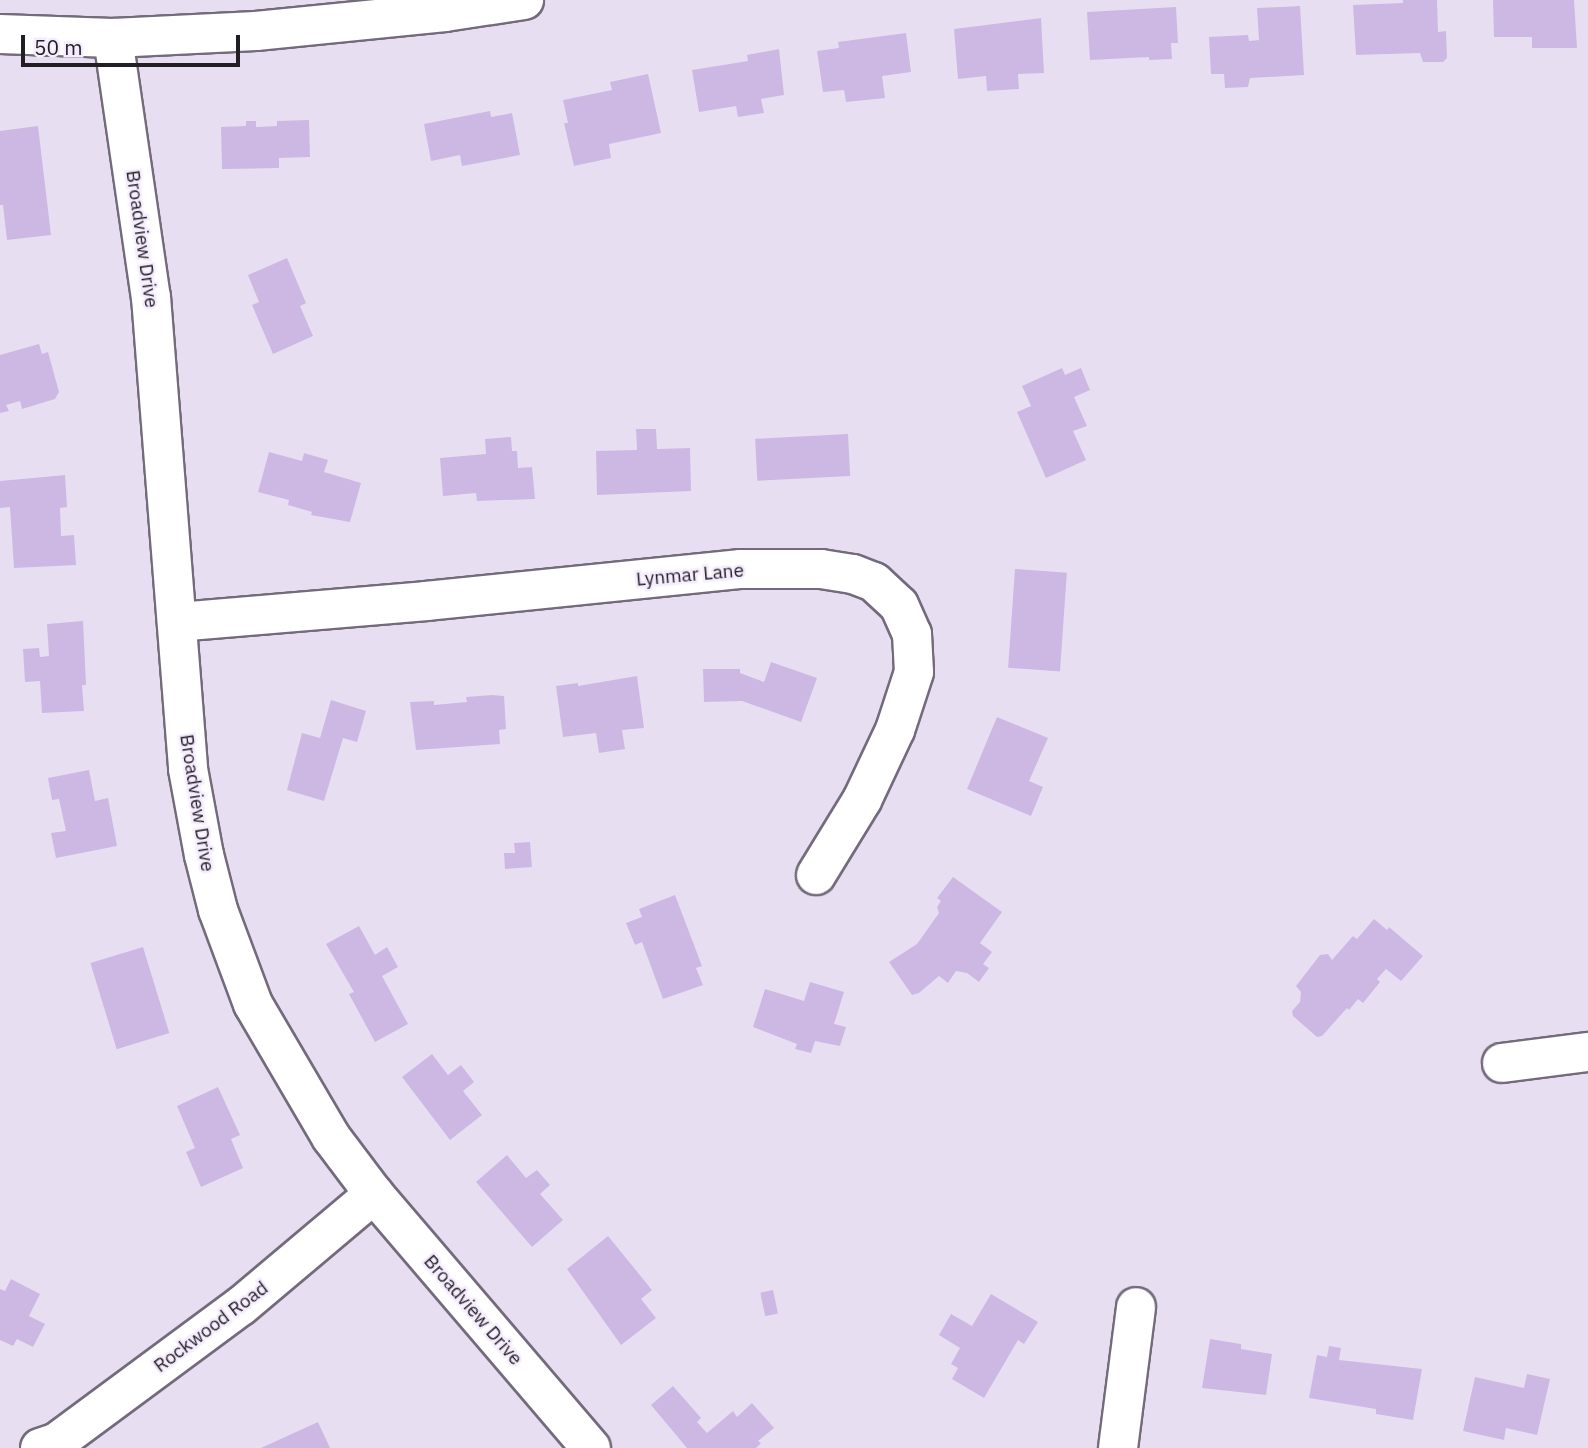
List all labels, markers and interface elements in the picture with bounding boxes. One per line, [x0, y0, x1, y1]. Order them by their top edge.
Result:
scale bar [24, 21, 243, 65]
text: 50 m [34, 33, 83, 61]
street label: Broadview Drive [121, 169, 163, 309]
street label: Lynmar Lane [635, 559, 745, 591]
street label: Broadview Drive [175, 733, 219, 873]
street label: Broadview Drive [419, 1250, 527, 1370]
street label: Rockwood Road [149, 1277, 273, 1377]

